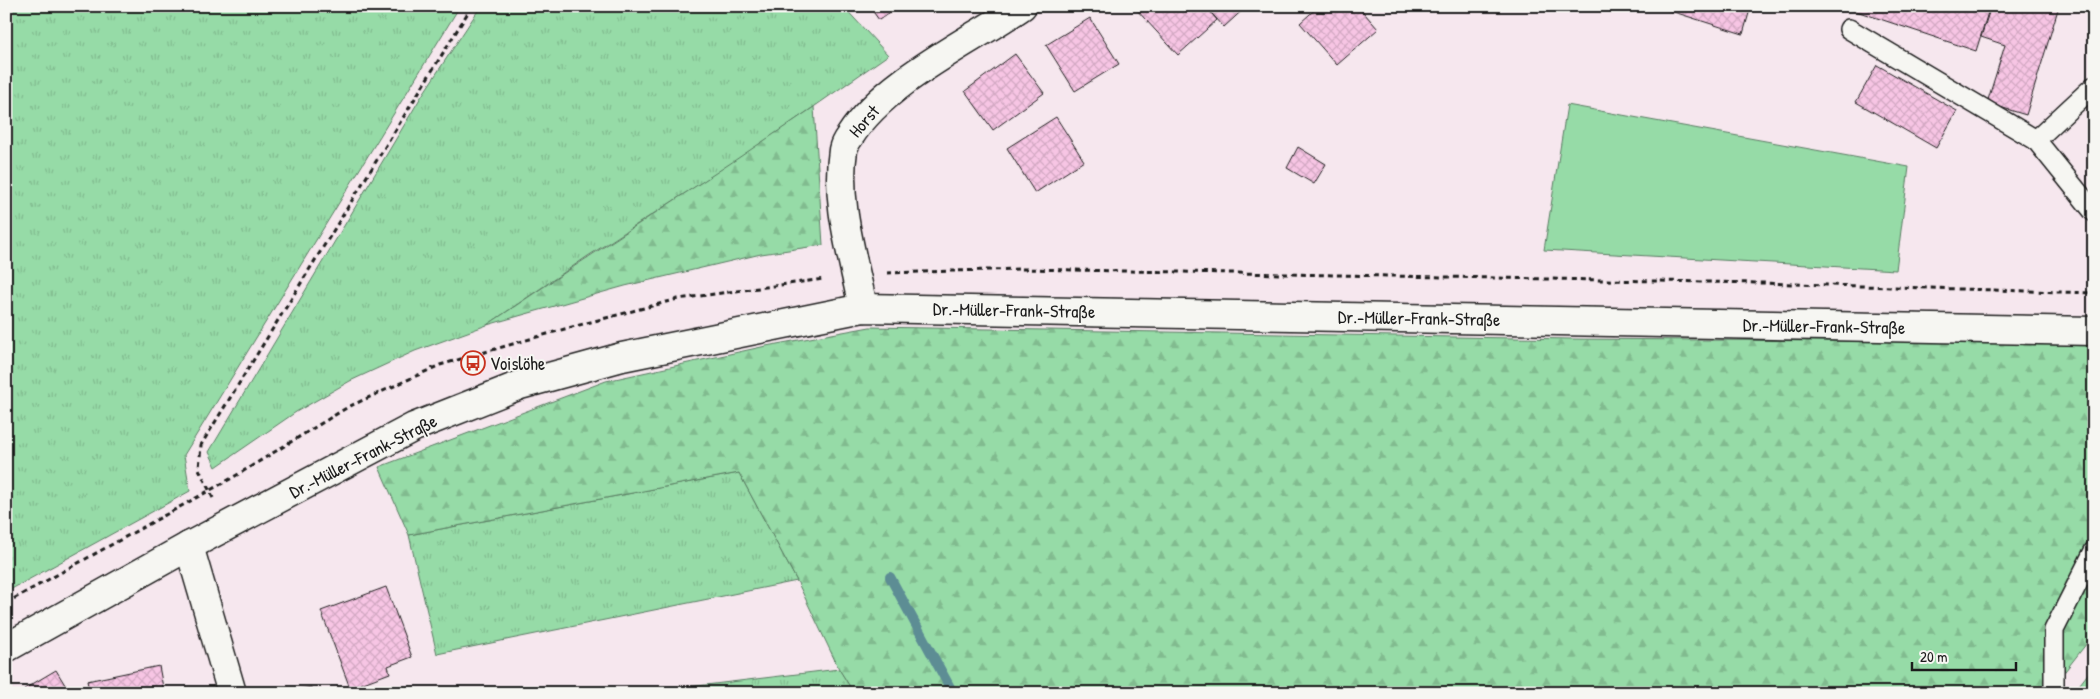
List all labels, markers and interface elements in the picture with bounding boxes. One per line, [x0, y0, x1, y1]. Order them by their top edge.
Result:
street label: Horst [843, 99, 886, 143]
street label: Dr.-Müller-Frank-Straße [933, 296, 1095, 324]
street label: Dr.-Müller-Frank-Straße [1338, 304, 1500, 332]
street label: Dr.-Müller-Frank-Straße [1743, 312, 1905, 340]
bus stop icon: Voislöhe [460, 350, 486, 376]
place label: Voislöhe [490, 351, 545, 376]
street label: Dr.-Müller-Frank-Straße [285, 408, 441, 504]
scale bar [1912, 639, 2016, 671]
text: 20 m [1920, 646, 1947, 667]

